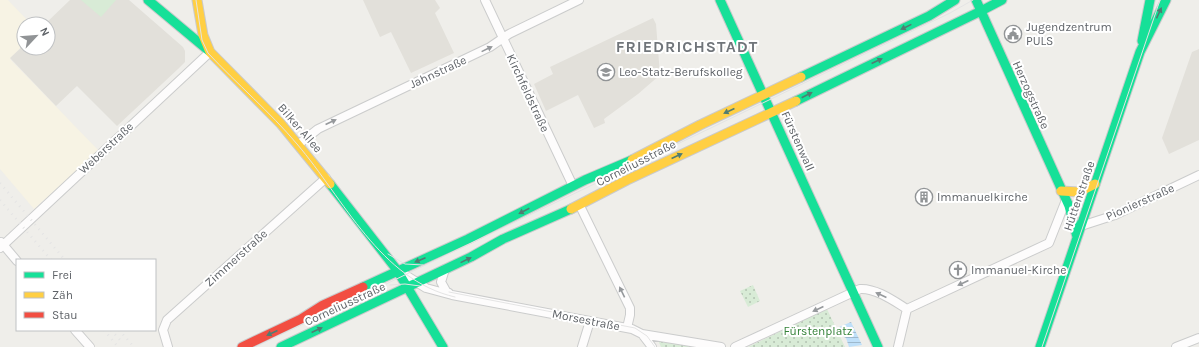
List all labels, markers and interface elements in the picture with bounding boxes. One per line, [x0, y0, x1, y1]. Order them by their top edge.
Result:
one-way arrow [1156, 8, 1162, 19]
north arrow [16, 16, 56, 56]
place label: Jugendzentrum PULS [1026, 20, 1112, 48]
one-way arrow [901, 23, 912, 30]
public building icon: Jugendzentrum PULS [1003, 24, 1023, 44]
text: N [37, 25, 52, 38]
district label: FRIEDRICHSTADT [616, 37, 758, 56]
one-way arrow [481, 46, 492, 52]
street label: Kirchfeldstraße [504, 52, 552, 134]
street label: Jahnstraße [407, 53, 469, 91]
one-way arrow [871, 58, 882, 64]
street label: Herzogstraße [1010, 59, 1052, 131]
school or university icon: Leo-Statz-Berufskolleg [596, 62, 616, 82]
place label: Leo-Statz-Berufskolleg [619, 65, 743, 79]
one-way arrow [801, 92, 813, 98]
street label: Bilker Allee [275, 101, 325, 155]
one-way arrow [723, 108, 734, 114]
street label: Fürstenwall [779, 109, 817, 173]
street label: Weberstraße [76, 119, 136, 177]
one-way arrow [325, 119, 337, 125]
street label: Corneliusstraße [594, 137, 678, 189]
one-way arrow [671, 153, 682, 159]
street label: Hüttenstraße [1060, 159, 1098, 233]
street label: Pionierstraße [1104, 181, 1176, 223]
building icon: Immanuelkirche [914, 187, 934, 207]
place label: Immanuelkirche [937, 190, 1028, 204]
one-way arrow [518, 208, 530, 214]
street label: Zimmerstraße [202, 226, 270, 290]
one-way arrow [460, 257, 471, 263]
one-way arrow [413, 258, 425, 264]
legend [16, 259, 156, 331]
church icon: Immanuel-Kirche [948, 260, 968, 280]
place label: Immanuel-Kirche [971, 263, 1066, 277]
text: Frei [52, 268, 72, 282]
street label: Corneliusstraße [302, 279, 388, 329]
one-way arrow [957, 280, 969, 286]
one-way arrow [619, 286, 625, 297]
text: Zäh [52, 288, 73, 302]
one-way arrow [875, 292, 887, 298]
one-way arrow [812, 306, 823, 312]
street label: Morsestraße [551, 307, 621, 333]
text: Stau [52, 308, 78, 322]
park label: Fürstenplatz [783, 324, 853, 338]
one-way arrow [311, 327, 322, 333]
one-way arrow [266, 330, 278, 336]

